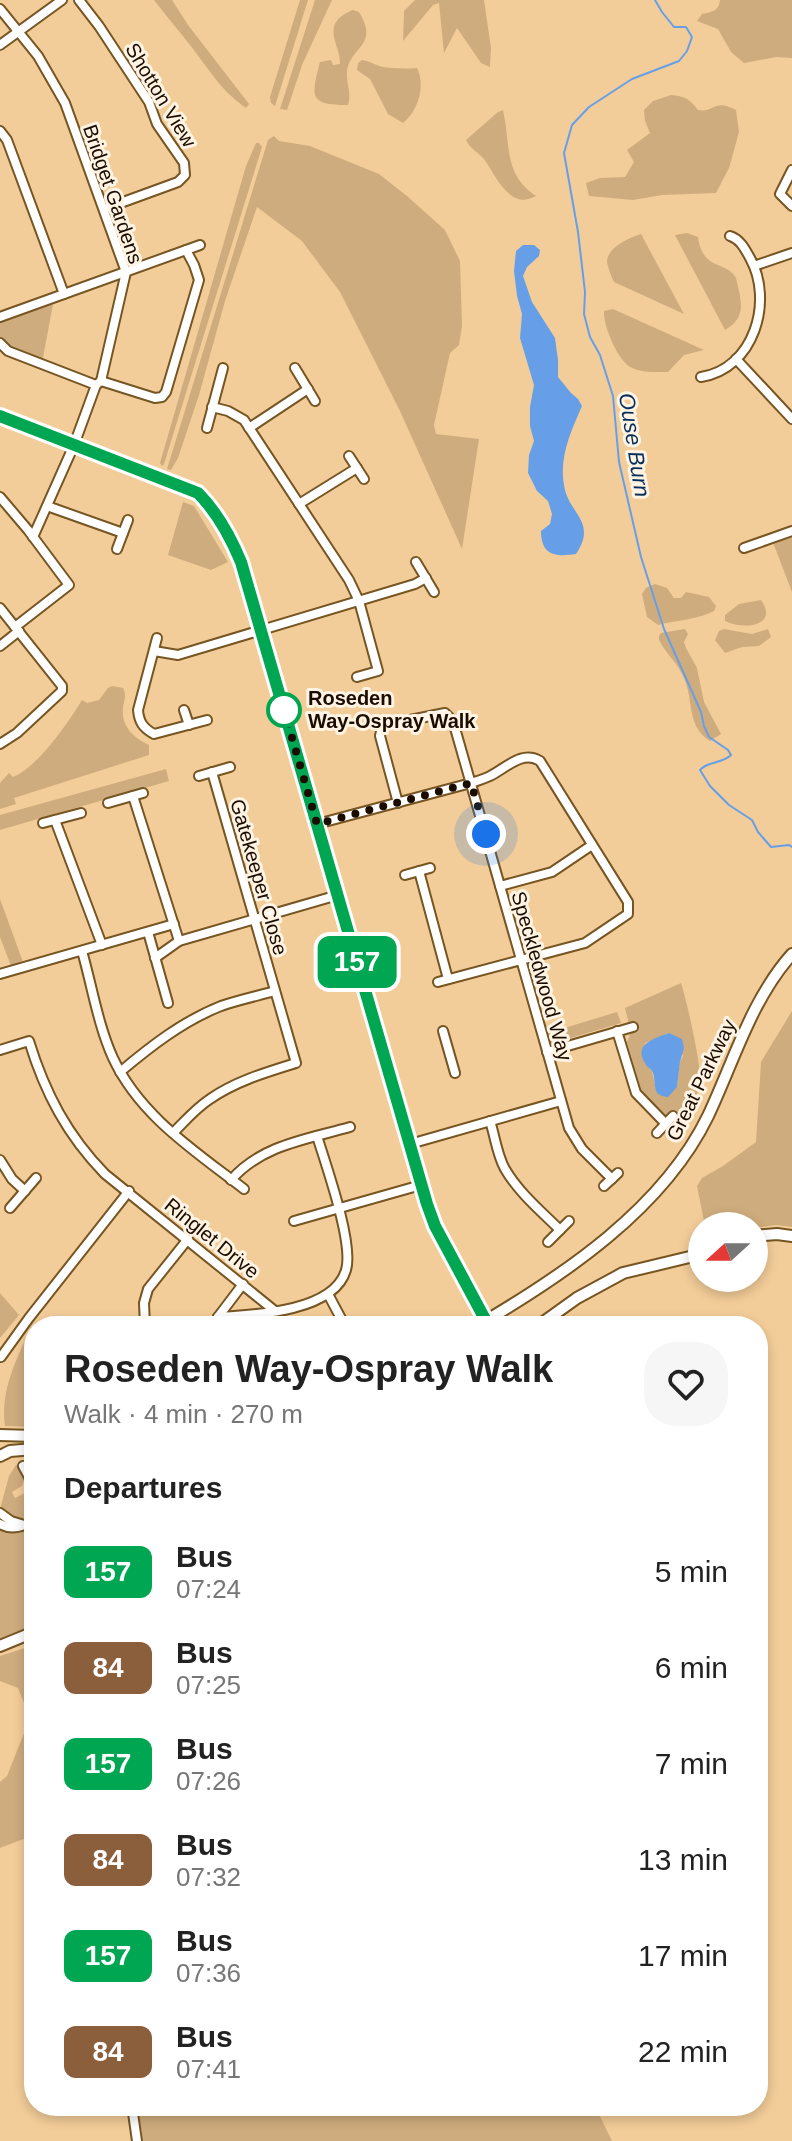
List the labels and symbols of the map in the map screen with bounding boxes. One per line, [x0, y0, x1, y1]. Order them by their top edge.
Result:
street label: Shotton View [121, 39, 201, 151]
street label: Bridget Gardens [79, 122, 147, 266]
water label: Ouse Burn [614, 391, 655, 499]
place label: Roseden Way-Ospray Walk [308, 687, 476, 732]
marker: Roseden Way-Ospray Walk [267, 693, 301, 727]
street label: Gatekeeper Close [226, 796, 292, 958]
your location [466, 814, 506, 854]
street label: Speckledwood Way [507, 889, 577, 1063]
line badge: 157 [311, 936, 403, 988]
street label: Great Parkway [662, 1016, 740, 1144]
street label: Ringlet Drive [161, 1193, 263, 1283]
north arrow [688, 1212, 768, 1292]

